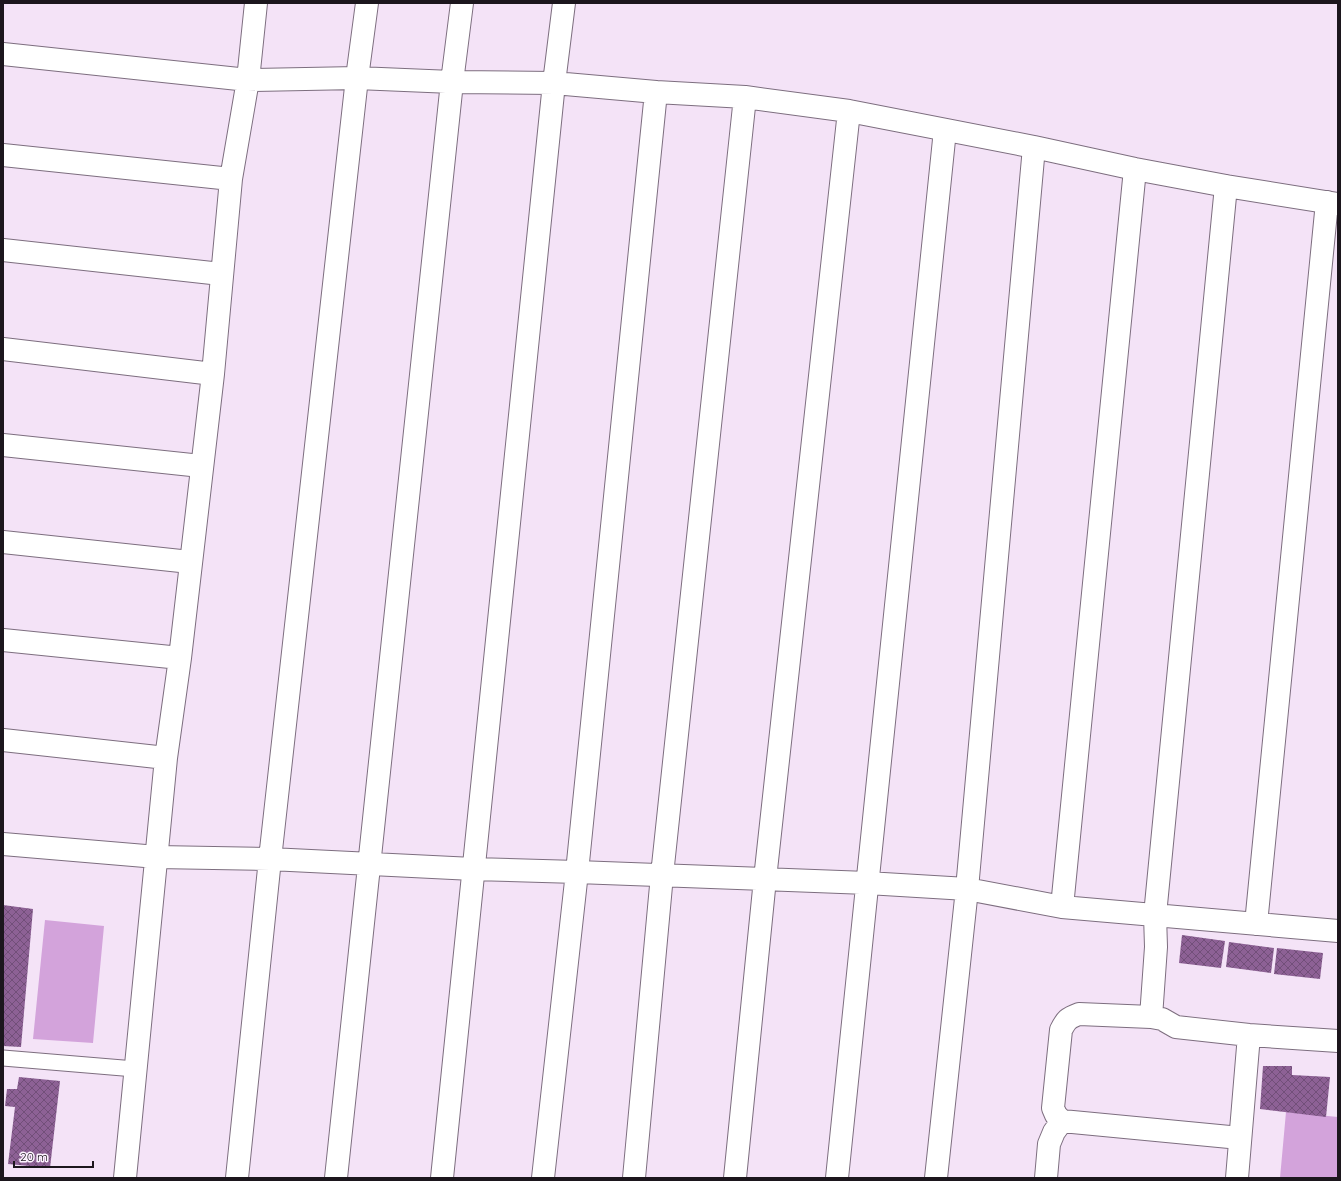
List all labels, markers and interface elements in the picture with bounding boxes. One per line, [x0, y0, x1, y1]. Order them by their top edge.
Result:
scale bar [14, 1143, 93, 1169]
text: 20 m [20, 1149, 48, 1164]

